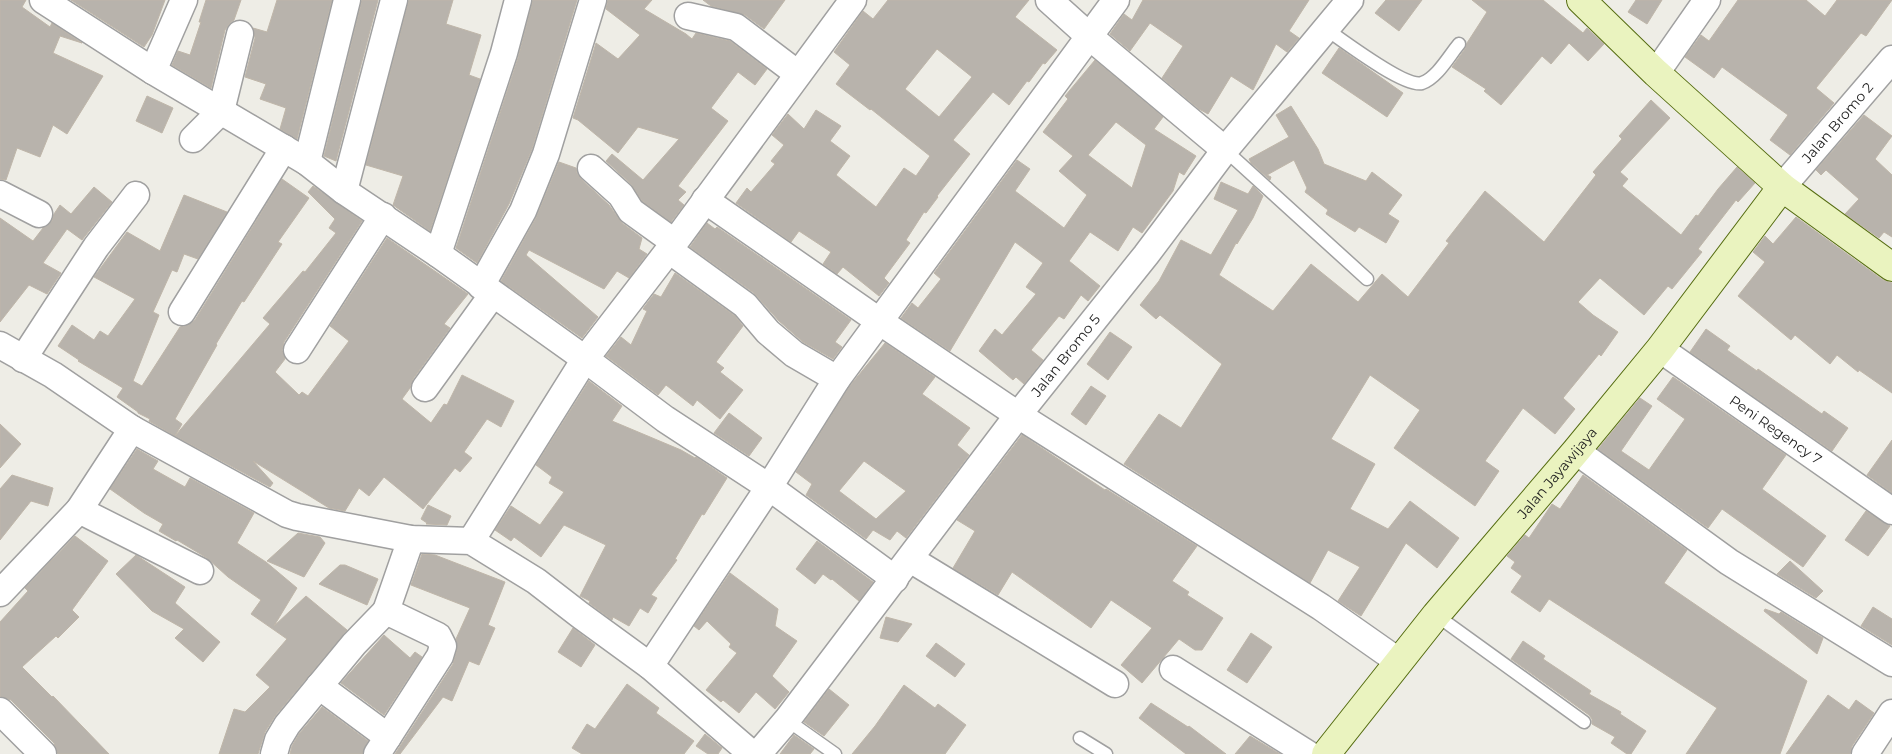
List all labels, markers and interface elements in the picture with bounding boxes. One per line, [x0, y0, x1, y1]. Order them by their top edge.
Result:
street label: Jalan Bromo 2 [1797, 79, 1877, 167]
street label: Jalan Bromo 5 [1027, 311, 1104, 401]
street label: Peni Regency 7 [1726, 391, 1825, 468]
street label: Jalan Jayawijaya [1513, 423, 1601, 523]

